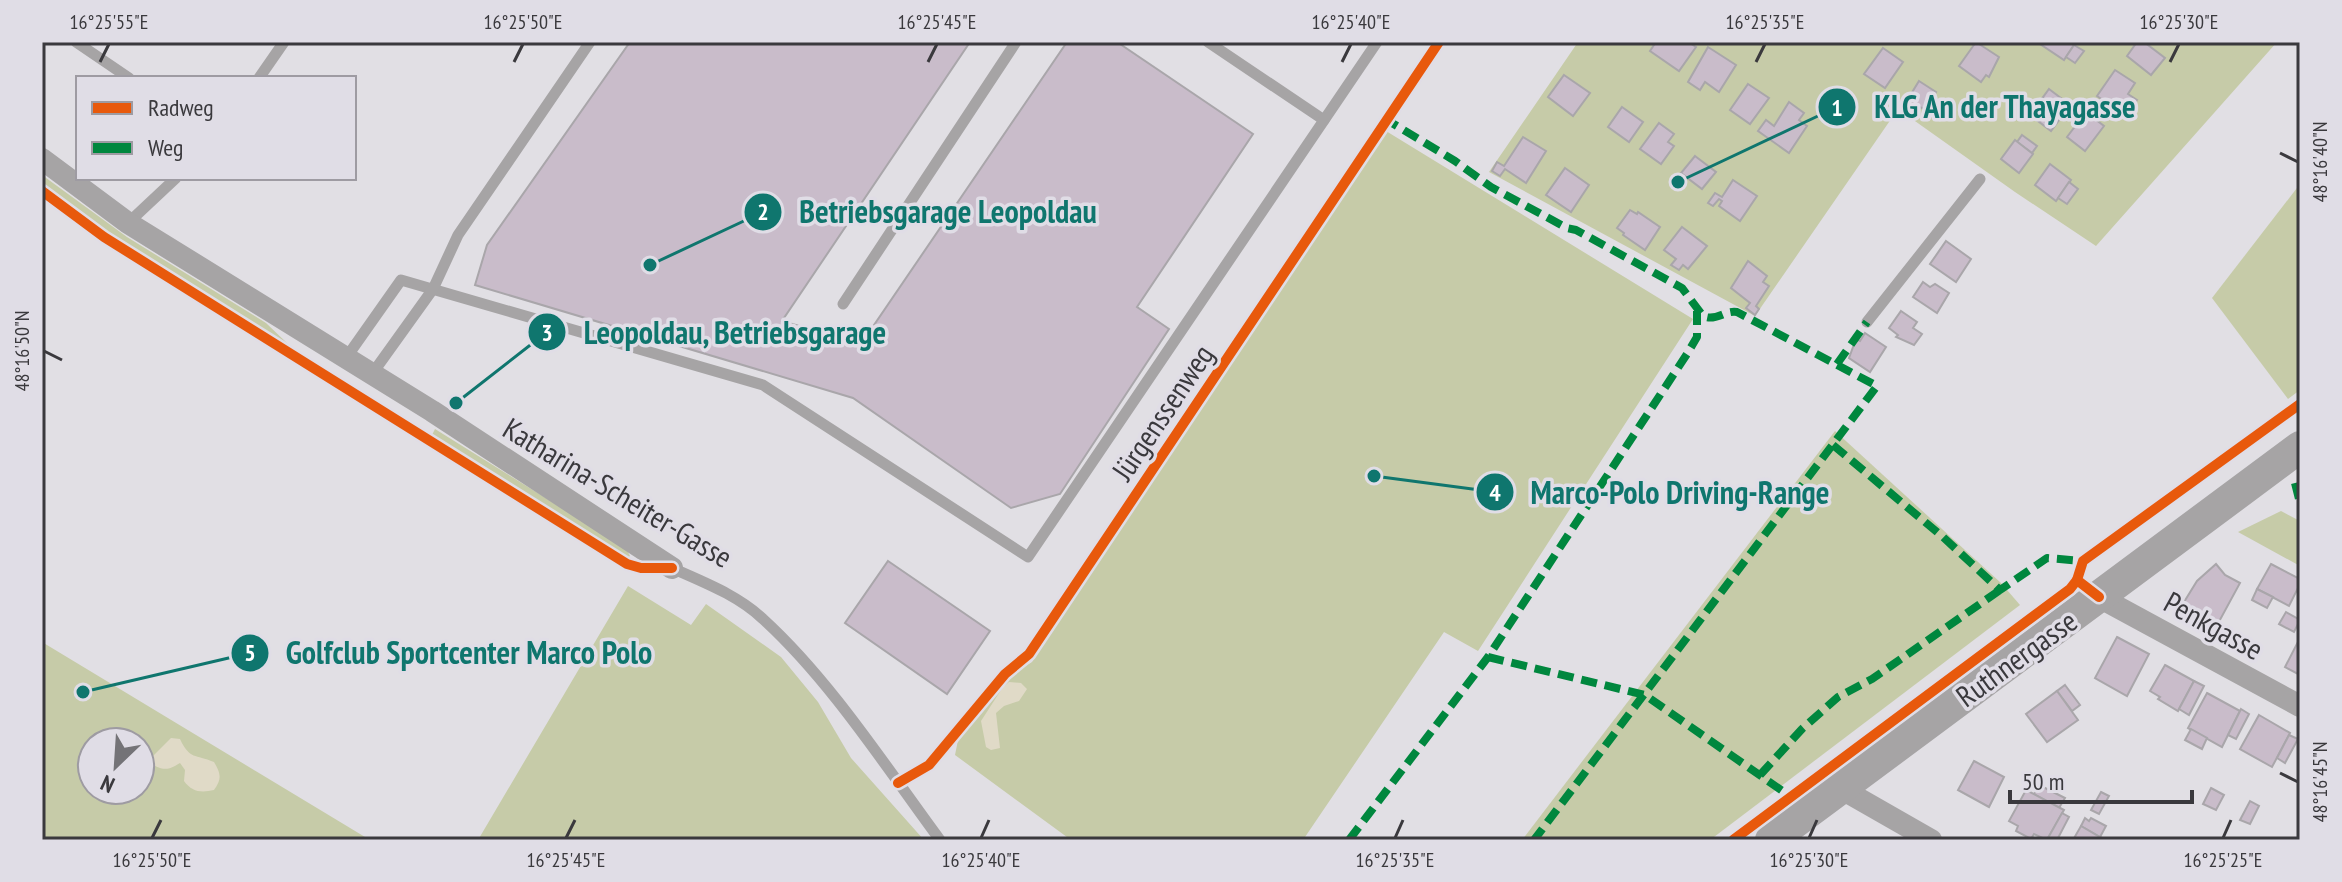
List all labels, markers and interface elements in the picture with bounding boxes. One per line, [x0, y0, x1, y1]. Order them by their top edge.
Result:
text: 16°25'55"E [70, 9, 148, 35]
text: 16°25'50"E [484, 9, 562, 35]
text: 16°25'45"E [898, 9, 976, 35]
text: 16°25'40"E [1312, 9, 1390, 35]
text: 16°25'35"E [1726, 9, 1804, 35]
text: 16°25'30"E [2140, 9, 2218, 35]
legend [76, 76, 356, 180]
callout: KLG An der Thayagasse [1817, 79, 2153, 135]
text: KLG An der Thayagasse [1874, 85, 2136, 127]
text: Radweg [148, 92, 214, 123]
text: 1 [1831, 92, 1843, 123]
text: 48°16'40"N [2307, 122, 2333, 202]
text: Weg [148, 132, 183, 163]
callout: Betriebsgarage Leopoldau [743, 184, 1113, 240]
text: Betriebsgarage Leopoldau [799, 190, 1097, 232]
text: 2 [757, 196, 769, 227]
callout: Leopoldau, Betriebsgarage [527, 304, 903, 360]
text: 48°16'50"N [9, 311, 35, 391]
text: Leopoldau, Betriebsgarage [584, 311, 886, 353]
text: 3 [541, 317, 553, 348]
street label: Jürgenssenweg [1102, 337, 1222, 488]
street label: Katharina-Scheiter-Gasse [496, 408, 740, 576]
callout: Marco-Polo Driving-Range [1475, 464, 1845, 520]
text: Marco-Polo Driving-Range [1531, 471, 1829, 513]
text: 4 [1489, 477, 1501, 508]
street label: Penkgasse [2158, 582, 2270, 668]
street label: Ruthnergasse [1948, 601, 2084, 715]
callout: Golfclub Sportcenter Marco Polo [230, 625, 668, 681]
text: Golfclub Sportcenter Marco Polo [286, 631, 652, 673]
text: 5 [244, 637, 256, 668]
north arrow [76, 726, 156, 806]
text: 48°16'45"N [2307, 742, 2333, 822]
scale bar [2010, 754, 2192, 804]
text: 50 m [2022, 766, 2064, 797]
text: N [96, 769, 119, 799]
text: 16°25'50"E [113, 847, 191, 873]
text: 16°25'45"E [527, 847, 605, 873]
text: 16°25'40"E [942, 847, 1020, 873]
text: 16°25'35"E [1356, 847, 1434, 873]
text: 16°25'30"E [1770, 847, 1848, 873]
text: 16°25'25"E [2184, 847, 2262, 873]

